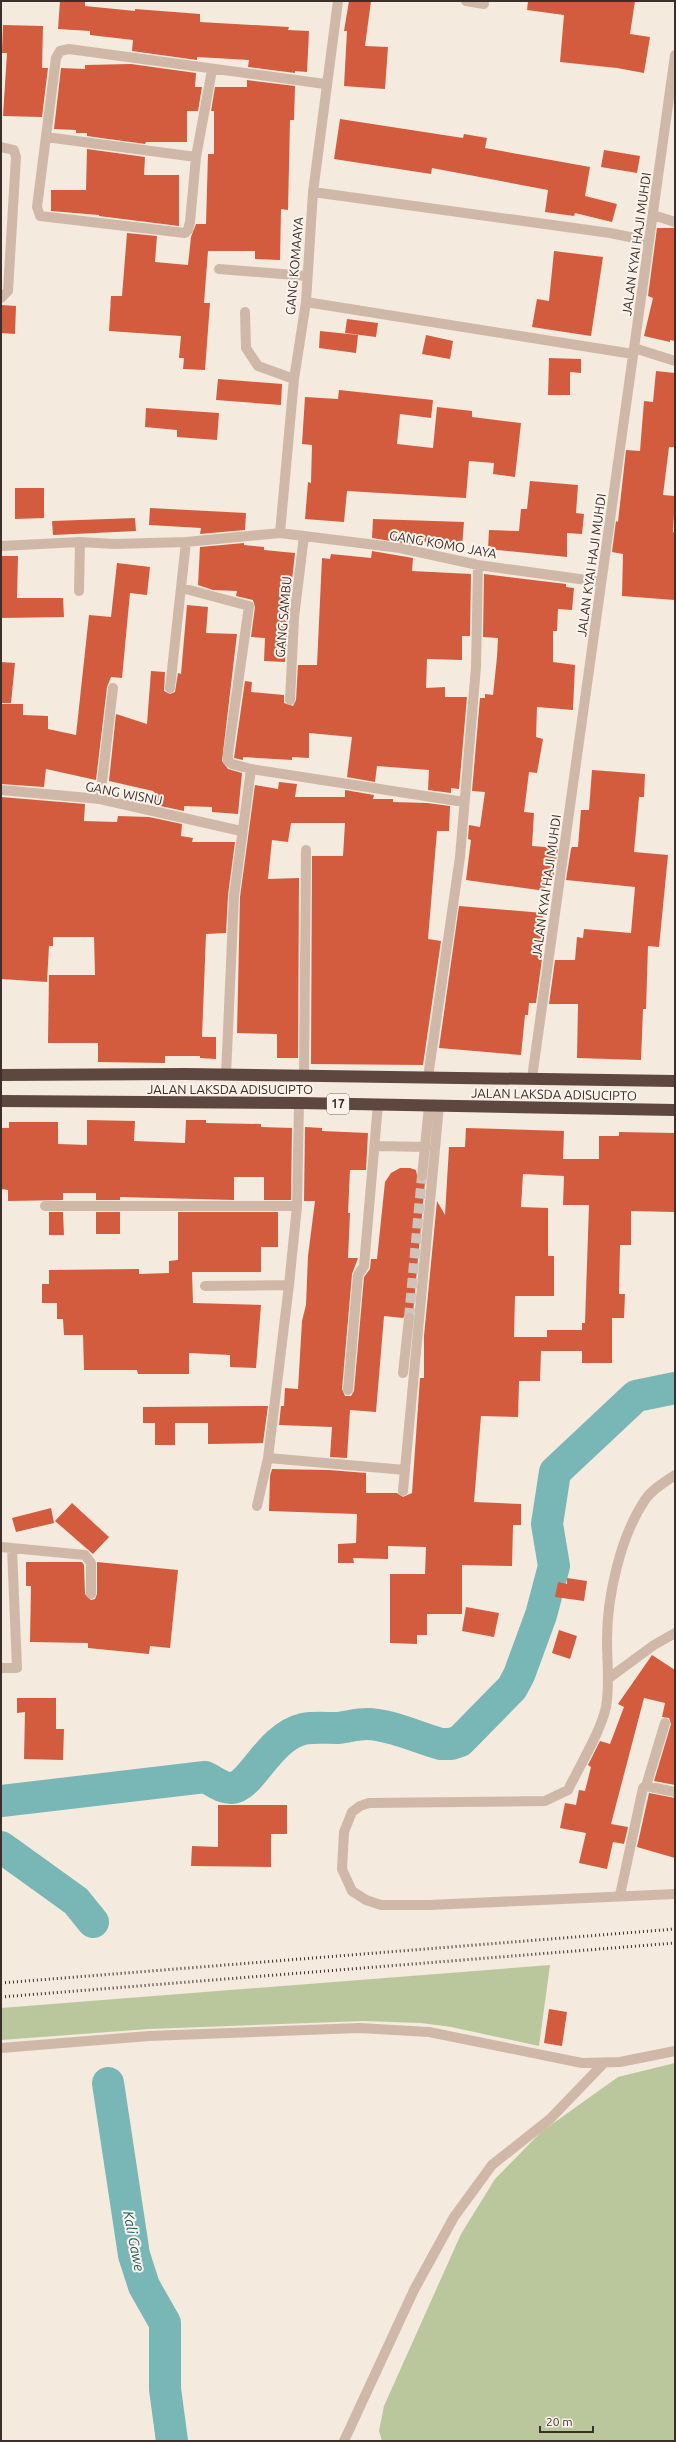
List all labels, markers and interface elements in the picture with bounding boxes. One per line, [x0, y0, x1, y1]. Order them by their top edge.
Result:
street label: JALAN KYAI HAJI MUHDI [619, 172, 653, 316]
street label: GANG KOMAAYA [283, 216, 305, 316]
street label: JALAN KYAI HAJI MUHDI [574, 493, 608, 637]
street label: GANG KOMO JAYA [388, 528, 498, 560]
street label: GANG SAMBU [272, 576, 294, 658]
street label: GANG WISNU [84, 779, 164, 807]
street label: JALAN KYAI HAJI MUHDI [529, 814, 563, 958]
street label: JALAN LAKSDA ADISUCIPTO [147, 1082, 313, 1096]
street label: JALAN LAKSDA ADISUCIPTO [471, 1086, 637, 1102]
road number: 17 [327, 1094, 349, 1114]
water label: Kali Gawe [120, 2209, 148, 2273]
scale bar [540, 2408, 593, 2434]
text: 20 m [546, 2415, 573, 2428]

